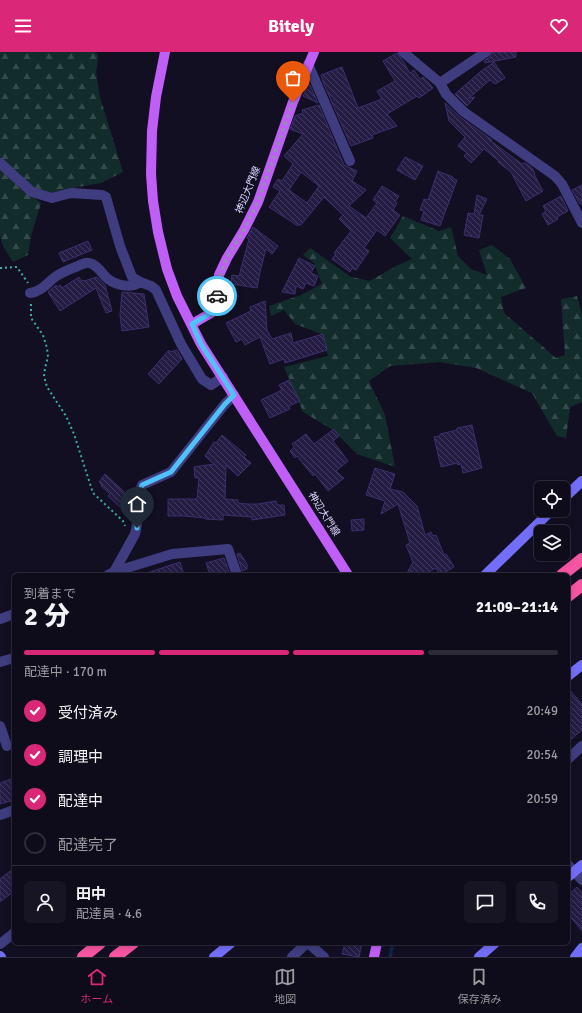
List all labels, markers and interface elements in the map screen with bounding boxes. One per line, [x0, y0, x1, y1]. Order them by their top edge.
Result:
icon: menu [12, 15, 34, 37]
text: Bitely [268, 15, 314, 37]
icon: heart [548, 15, 570, 37]
pin [276, 61, 310, 102]
icon: bag [282, 67, 304, 89]
street label: 神辺大門線 [233, 165, 263, 215]
courier [197, 276, 237, 316]
icon: car [206, 285, 228, 307]
map controls [534, 481, 570, 561]
button: locate [534, 481, 570, 517]
pin [120, 487, 154, 528]
street label: 神辺大門線 [306, 490, 342, 538]
icon: home [126, 493, 148, 515]
button: layers [534, 525, 570, 561]
text: 到着まで [24, 586, 76, 602]
text: 21:09–21:14 [476, 598, 558, 616]
text: 2 分 [24, 601, 70, 633]
text: 配達中 · 170 m [24, 664, 107, 680]
icon: check [24, 700, 46, 722]
text: 20:49 [526, 703, 558, 719]
text: 受付済み [58, 704, 118, 722]
icon: check [24, 744, 46, 766]
text: 20:54 [526, 747, 558, 763]
text: 調理中 [58, 748, 103, 766]
icon: check [24, 788, 46, 810]
text: 20:59 [526, 791, 558, 807]
text: 配達中 [58, 792, 103, 810]
text: 配達完了 [58, 836, 118, 854]
button: person [24, 881, 66, 923]
button: chat [464, 881, 506, 923]
button: phone [516, 881, 558, 923]
text: 田中 [76, 885, 106, 903]
text: 配達員 · 4.6 [76, 906, 142, 922]
tab: ホーム [81, 966, 113, 1006]
tab: 地図 [274, 966, 296, 1006]
tab: 保存済み [457, 966, 501, 1006]

